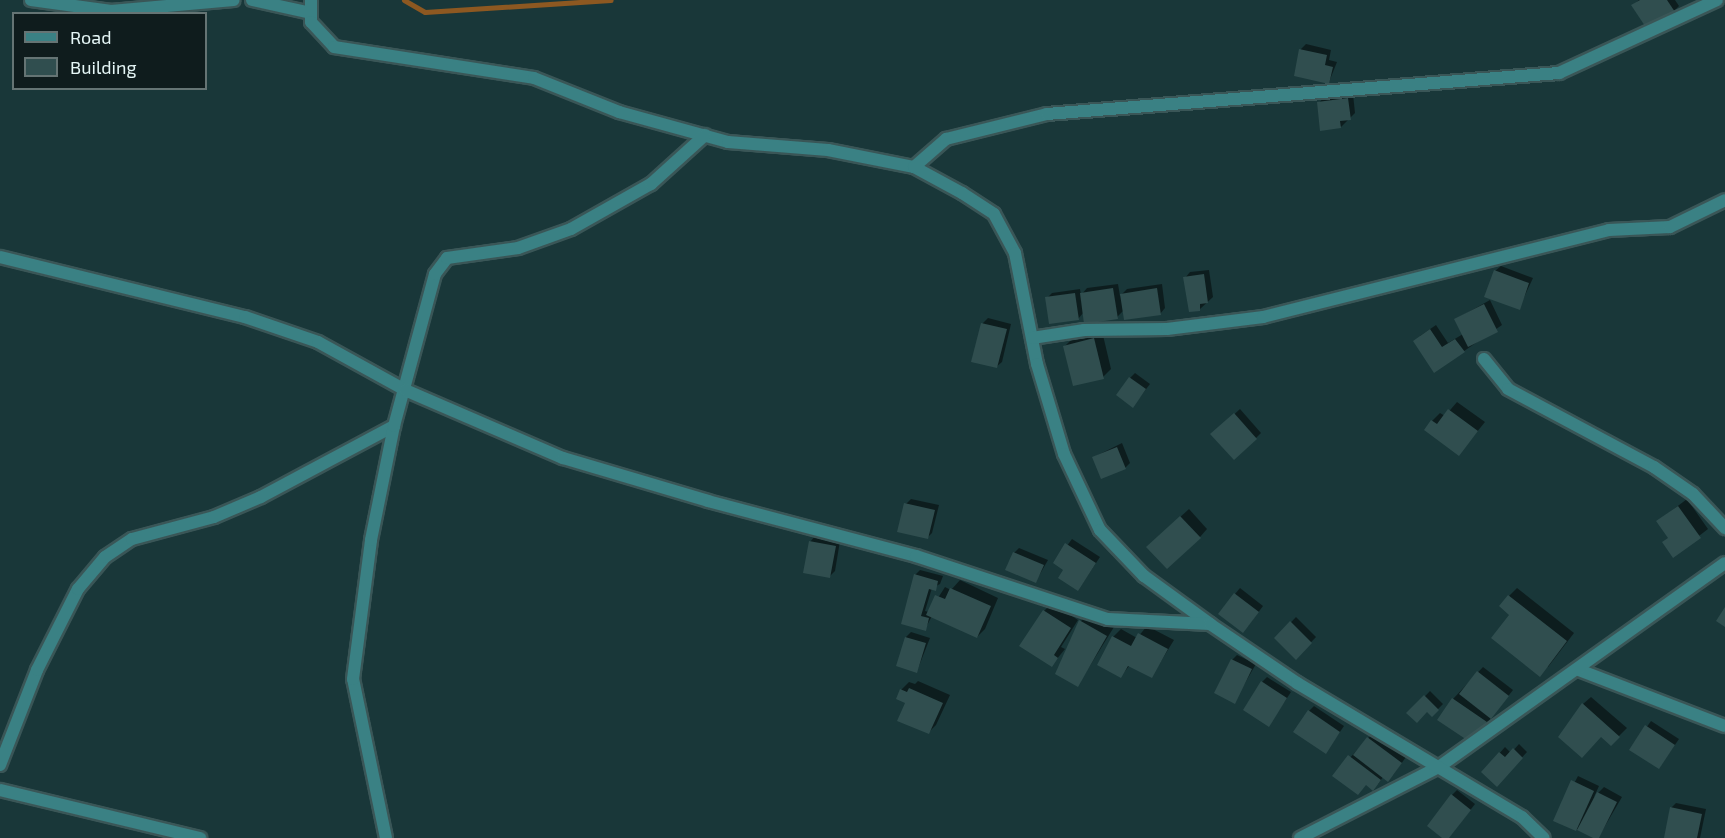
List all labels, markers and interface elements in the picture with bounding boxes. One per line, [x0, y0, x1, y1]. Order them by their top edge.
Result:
legend [12, 12, 207, 90]
text: Road [70, 26, 111, 48]
text: Building [70, 56, 137, 78]

